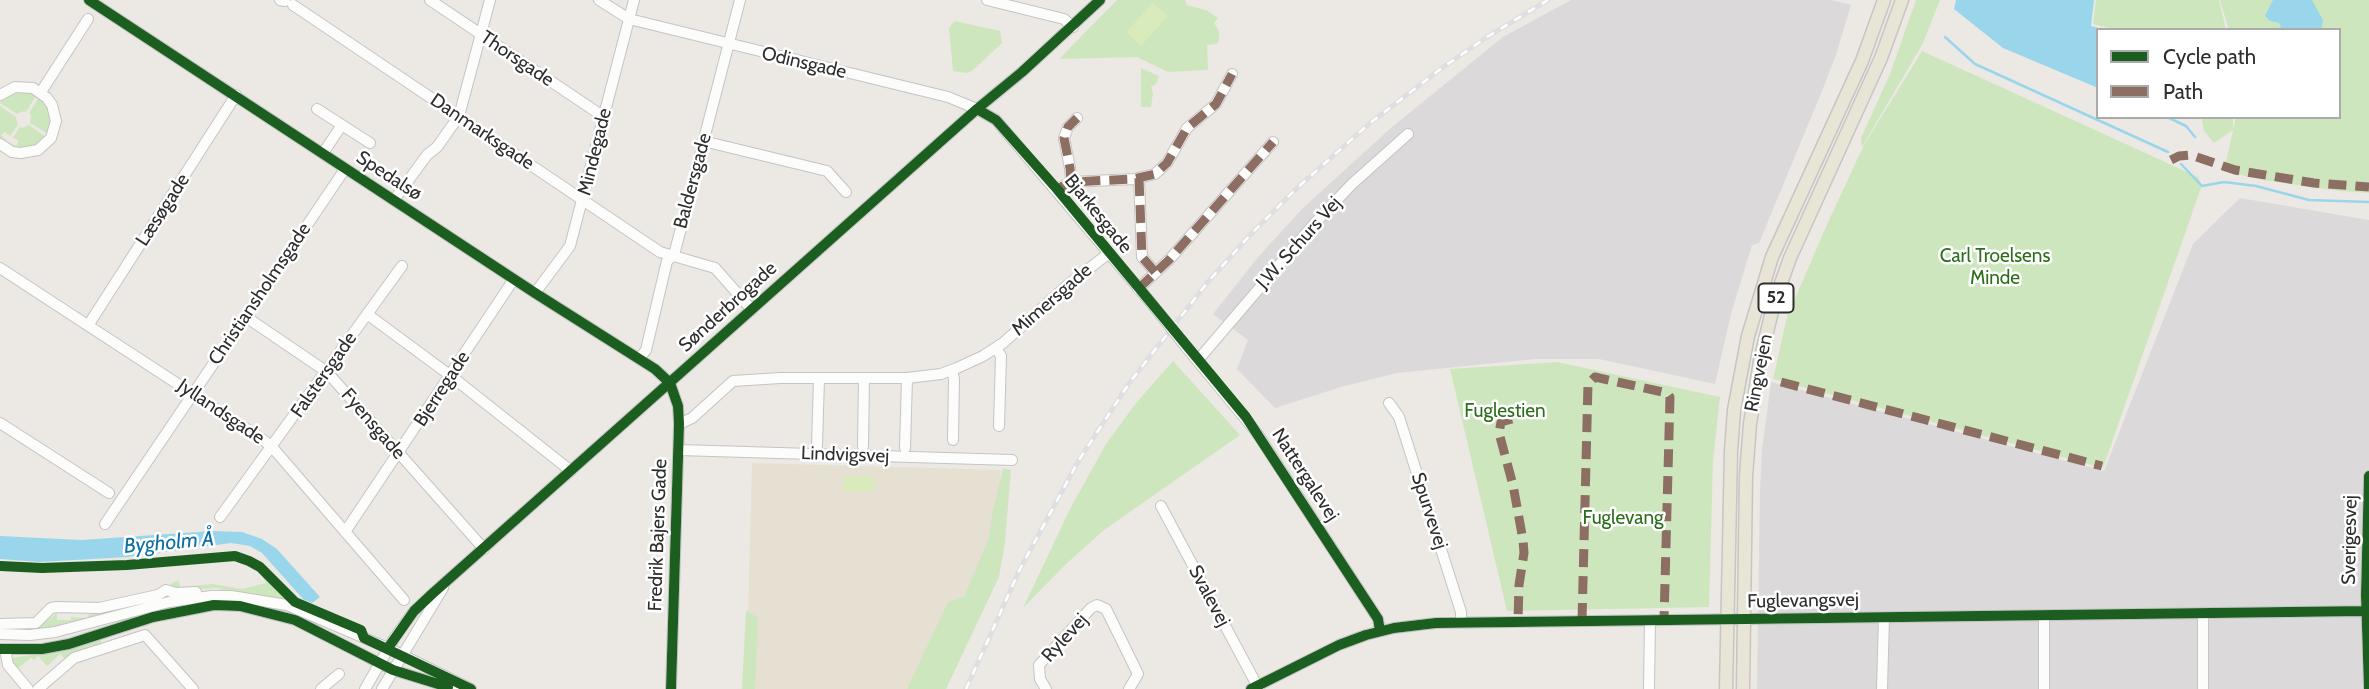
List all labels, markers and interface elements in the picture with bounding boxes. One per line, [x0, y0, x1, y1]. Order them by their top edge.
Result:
street label: Thorsgade [476, 26, 558, 92]
legend [2096, 28, 2341, 119]
street label: Odinsgade [759, 42, 849, 84]
text: Cycle path [2163, 44, 2256, 69]
text: Path [2163, 79, 2203, 104]
street label: Danmarksgade [426, 89, 538, 175]
street label: Mindegade [573, 106, 617, 198]
street label: Baldersgade [669, 131, 717, 231]
street label: Spedalsø [352, 146, 426, 206]
street label: Læsøgade [131, 170, 195, 250]
street label: Bjarkesgade [1059, 170, 1137, 258]
street label: J.W. Schurs Vej [1252, 192, 1346, 294]
street label: Christiansholmsgade [204, 219, 316, 369]
park label: Carl Troelsens Minde [1940, 245, 2050, 289]
street label: Sønderbrogade [674, 257, 782, 357]
street label: Mimersgade [1007, 259, 1097, 341]
road number: 52 [1758, 284, 1794, 312]
street label: Falstersgade [286, 328, 362, 422]
street label: Ringvejen [1740, 332, 1778, 414]
street label: Bjerregade [409, 347, 475, 431]
street label: Jyllandsgade [173, 375, 269, 449]
street label: Fyensgade [336, 384, 410, 464]
park label: Fuglestien [1464, 400, 1546, 422]
street label: Nattergalevej [1267, 424, 1343, 526]
street label: Lindvigsvej [800, 442, 890, 468]
street label: Fredrik Bajers Gade [644, 458, 672, 612]
street label: Spurvevej [1406, 470, 1452, 552]
street label: Sverigesvej [2338, 495, 2362, 585]
park label: Fuglevang [1582, 507, 1664, 529]
water label: Bygholm Å [123, 527, 215, 559]
street label: Svalevej [1183, 561, 1235, 631]
street label: Fuglevangsvej [1747, 589, 1859, 613]
street label: Rylevej [1037, 609, 1093, 667]

